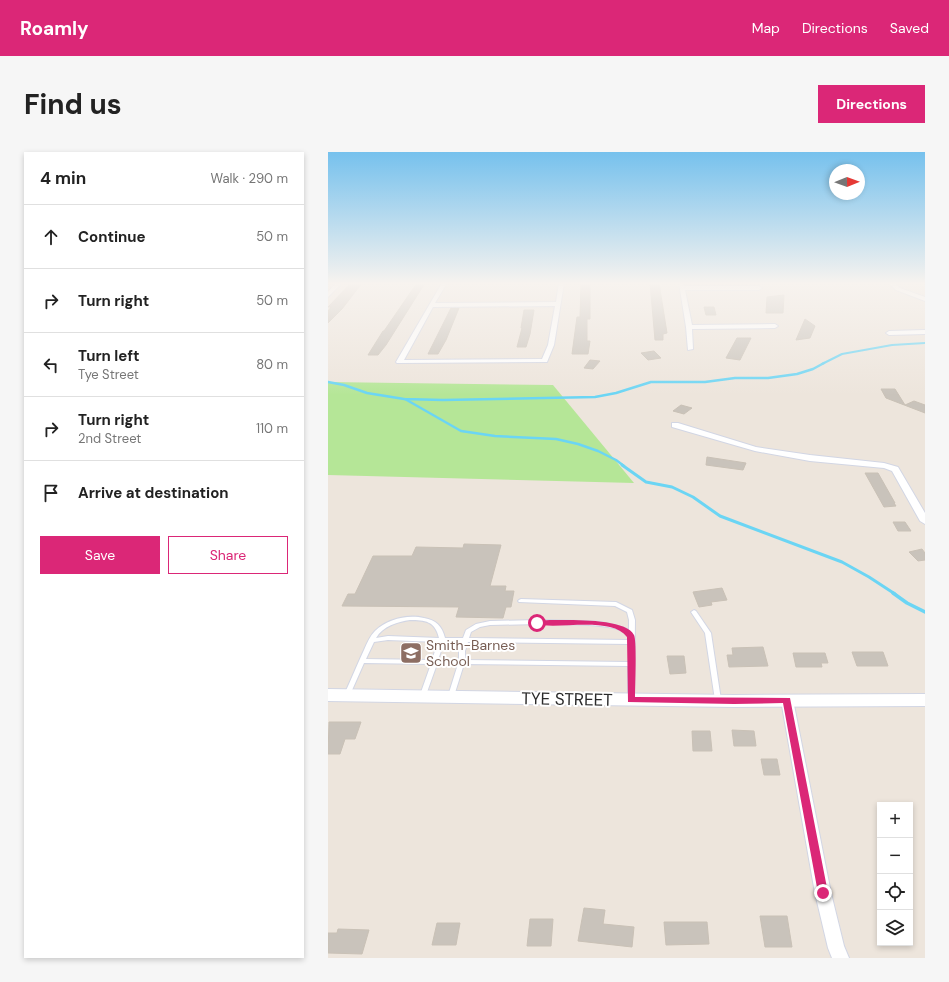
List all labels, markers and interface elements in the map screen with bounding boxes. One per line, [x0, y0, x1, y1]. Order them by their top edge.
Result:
text: Roamly [20, 16, 89, 41]
text: Map [752, 19, 780, 37]
text: Directions [802, 19, 868, 37]
text: Saved [890, 19, 929, 37]
button: Directions [818, 85, 925, 123]
text: Find us [24, 86, 122, 123]
north arrow [829, 164, 865, 200]
text: 4 min [40, 167, 86, 189]
text: Walk · 290 m [211, 170, 288, 187]
icon: ahead [40, 226, 62, 248]
text: Continue [78, 227, 146, 247]
text: 50 m [256, 228, 288, 245]
icon: right [40, 290, 62, 312]
text: Turn right [78, 291, 149, 311]
text: 50 m [256, 292, 288, 309]
text: Turn left [78, 346, 139, 366]
icon: left [40, 354, 62, 376]
text: 80 m [256, 356, 288, 373]
text: Tye Street [78, 366, 139, 383]
text: Turn right [78, 410, 149, 430]
icon: right [40, 418, 62, 440]
text: 110 m [256, 420, 288, 437]
text: 2nd Street [78, 430, 141, 447]
icon: arrive [40, 482, 62, 504]
text: Arrive at destination [78, 483, 229, 503]
button: Save [40, 536, 160, 574]
button: Share [168, 536, 288, 574]
route start [528, 614, 546, 632]
place label: Smith-Barnes School [426, 636, 515, 670]
school or university icon: Smith-Barnes School [398, 640, 424, 666]
street label: TYE STREET [521, 687, 613, 711]
map controls [877, 802, 913, 946]
button: + [877, 802, 913, 838]
button: − [877, 838, 913, 874]
button: locate [877, 874, 913, 910]
route end [814, 884, 832, 902]
button: layers [877, 910, 913, 946]

